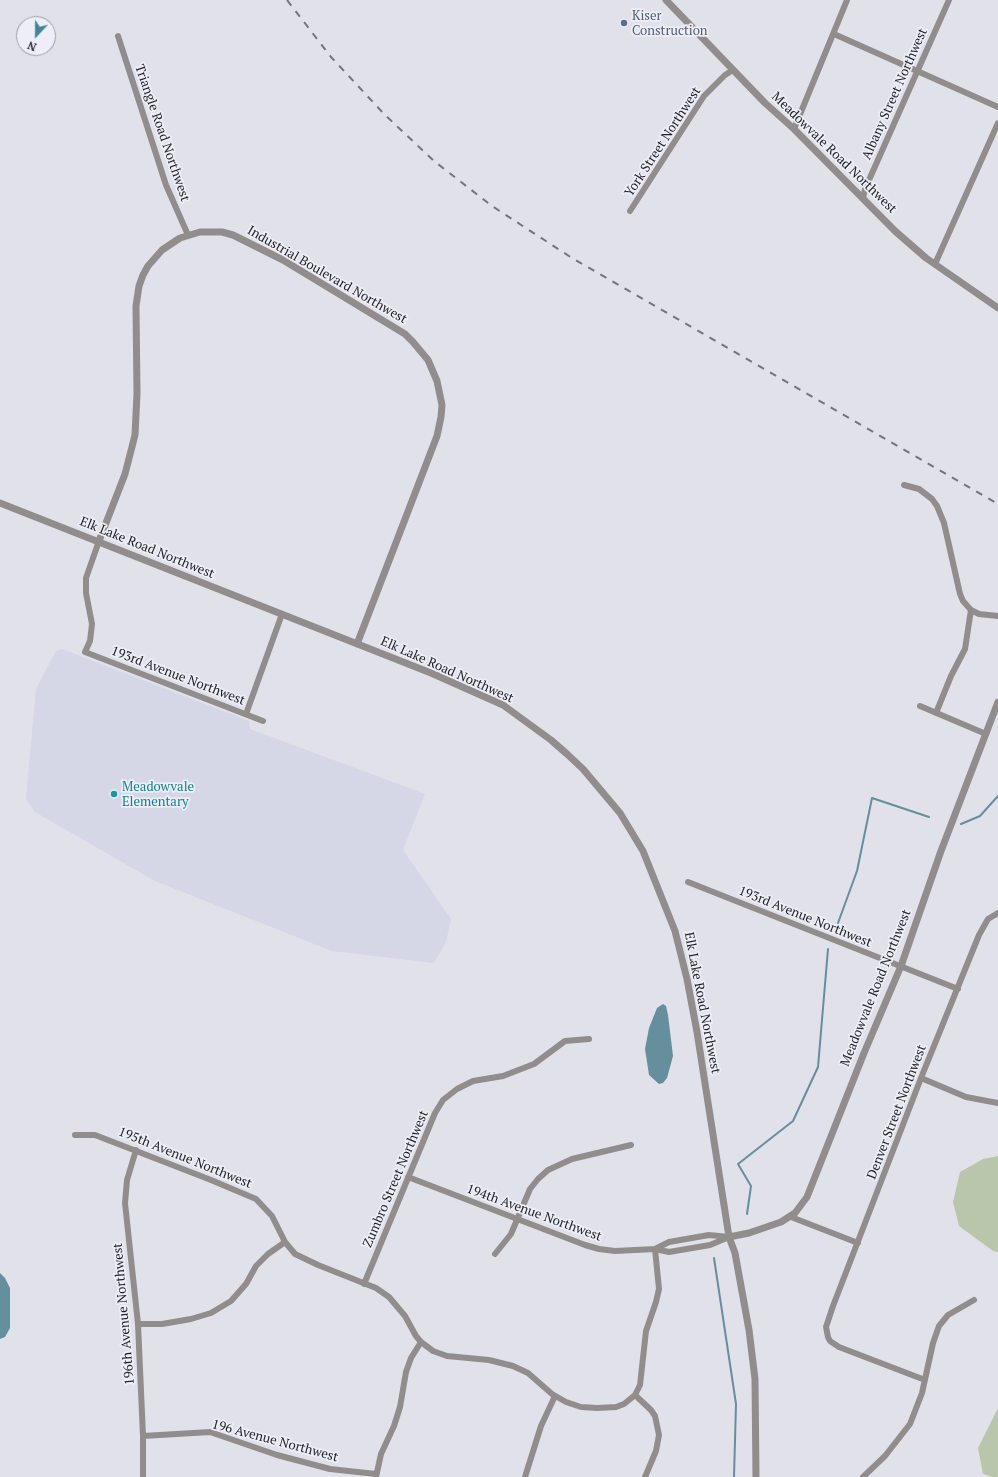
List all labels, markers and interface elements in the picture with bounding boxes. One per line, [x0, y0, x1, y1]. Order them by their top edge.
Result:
place label: Kiser Construction [632, 8, 708, 39]
north arrow [16, 16, 56, 56]
marker: Kiser Construction [619, 18, 629, 28]
street label: Albany Street Northwest [859, 26, 931, 162]
text: N [25, 38, 38, 54]
street label: Triangle Road Northwest [131, 62, 193, 204]
street label: York Street Northwest [622, 84, 704, 200]
street label: Meadowvale Road Northwest [768, 89, 900, 217]
street label: Industrial Boulevard Northwest [244, 223, 410, 327]
street label: Elk Lake Road Northwest [77, 514, 217, 582]
street label: Elk Lake Road Northwest [378, 634, 516, 706]
street label: 193rd Avenue Northwest [109, 643, 247, 709]
place label: Meadowvale Elementary [122, 779, 194, 810]
marker: Meadowvale Elementary [109, 789, 119, 799]
street label: 193rd Avenue Northwest [736, 883, 874, 951]
street label: Meadowvale Road Northwest [837, 907, 915, 1069]
street label: Elk Lake Road Northwest [681, 931, 723, 1075]
street label: Denver Street Northwest [864, 1043, 930, 1181]
street label: Zumbro Street Northwest [360, 1108, 432, 1250]
street label: 195th Avenue Northwest [116, 1124, 254, 1192]
street label: 194th Avenue Northwest [464, 1181, 604, 1245]
street label: 196th Avenue Northwest [110, 1242, 138, 1386]
street label: 196 Avenue Northwest [210, 1417, 340, 1465]

